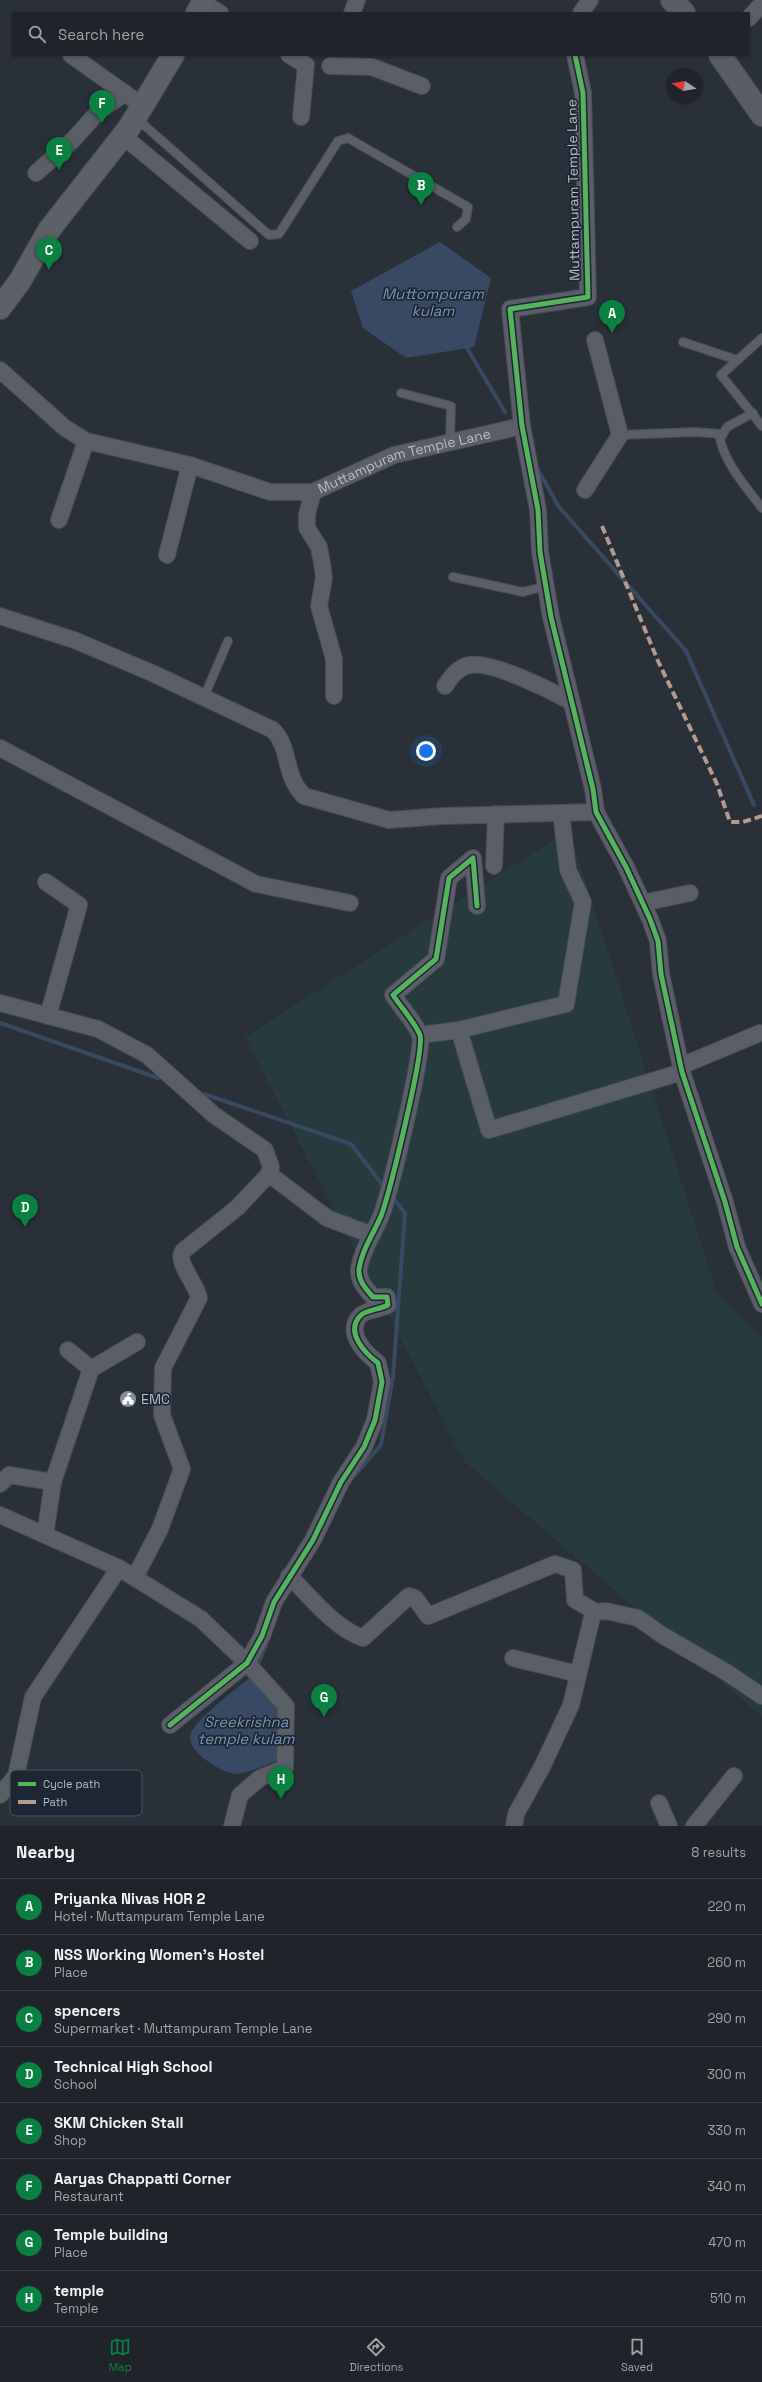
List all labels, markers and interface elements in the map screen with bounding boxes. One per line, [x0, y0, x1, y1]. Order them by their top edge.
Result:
search box [12, 12, 750, 56]
icon: search [26, 23, 48, 45]
text: Search here [58, 25, 144, 44]
north arrow [666, 68, 702, 104]
pin: F [89, 90, 115, 123]
street label: Muttampuram Temple Lane [562, 99, 584, 281]
pin: E [46, 137, 72, 170]
pin: B [408, 172, 434, 205]
pin: C [36, 237, 62, 270]
water label: Muttompuram kulam [382, 284, 485, 320]
pin: A [599, 300, 625, 333]
street label: Muttampuram Temple Lane [315, 424, 492, 498]
your location [416, 741, 436, 761]
pin: D [12, 1194, 38, 1227]
public building icon: EMC [118, 1389, 138, 1409]
place label: EMC [141, 1390, 170, 1408]
pin: G [311, 1684, 337, 1717]
water label: Sreekrishna temple kulam [198, 1712, 296, 1748]
pin: H [268, 1766, 294, 1799]
legend [10, 1770, 142, 1816]
text: Cycle path [43, 1777, 100, 1791]
text: Path [43, 1795, 67, 1809]
text: Nearby [16, 1841, 75, 1863]
text: 8 results [691, 1844, 746, 1861]
text: Priyanka Nivas HOR 2 [54, 1889, 205, 1908]
text: A [25, 1898, 33, 1915]
text: 220 m [707, 1898, 746, 1915]
text: Hotel · Muttampuram Temple Lane [54, 1908, 265, 1925]
text: NSS Working Women's Hostel [54, 1945, 264, 1964]
text: B [25, 1954, 33, 1971]
text: 260 m [707, 1954, 746, 1971]
text: Place [54, 1964, 88, 1981]
text: spencers [54, 2001, 120, 2020]
text: C [25, 2010, 33, 2027]
text: 290 m [707, 2010, 746, 2027]
text: Supermarket · Muttampuram Temple Lane [54, 2020, 312, 2037]
text: Technical High School [54, 2057, 213, 2076]
text: D [25, 2066, 33, 2083]
text: 300 m [707, 2066, 746, 2083]
text: School [54, 2076, 97, 2093]
text: SKM Chicken Stall [54, 2113, 184, 2132]
text: E [25, 2122, 33, 2139]
text: 330 m [707, 2122, 746, 2139]
text: Shop [54, 2132, 86, 2149]
text: Aaryas Chappatti Corner [54, 2169, 231, 2188]
text: F [26, 2178, 32, 2195]
text: 340 m [707, 2178, 746, 2195]
text: Restaurant [54, 2188, 124, 2205]
text: Temple building [54, 2225, 168, 2244]
text: G [25, 2234, 33, 2251]
text: 470 m [708, 2234, 746, 2251]
text: Place [54, 2244, 88, 2261]
text: temple [54, 2281, 104, 2300]
text: H [25, 2290, 33, 2307]
text: 510 m [710, 2290, 746, 2307]
text: Temple [54, 2300, 98, 2317]
tab: Map [109, 2336, 132, 2374]
tab: Directions [349, 2336, 403, 2374]
tab: Saved [621, 2336, 653, 2374]

